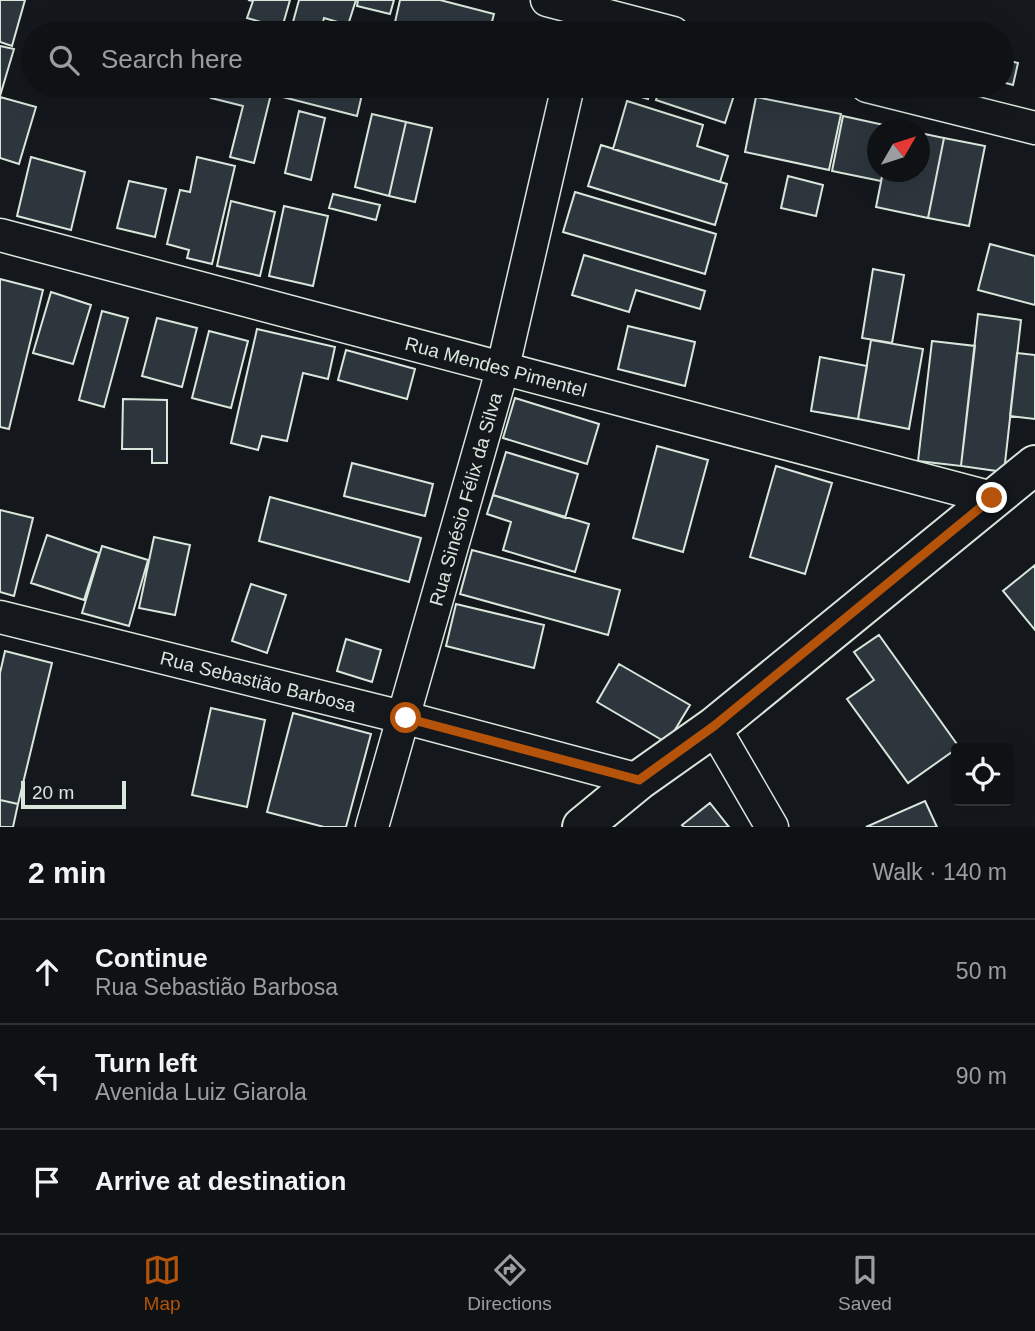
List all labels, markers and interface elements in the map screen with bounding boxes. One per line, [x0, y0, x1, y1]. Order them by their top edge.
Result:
search box [21, 21, 1014, 98]
icon: search [45, 41, 83, 79]
text: Search here [101, 44, 243, 74]
north arrow [867, 119, 930, 182]
street label: Rua Mendes Pimentel [403, 332, 589, 401]
street label: Rua Sinésio Félix da Silva [425, 390, 506, 608]
route end [976, 482, 1007, 513]
street label: Rua Sebastião Barbosa [158, 647, 359, 716]
route start [390, 702, 421, 733]
map controls [951, 743, 1014, 806]
button: locate [951, 743, 1014, 806]
scale bar [21, 778, 126, 810]
text: 20 m [32, 782, 74, 803]
text: 2 min [28, 856, 106, 889]
text: Walk · 140 m [872, 859, 1007, 885]
text: Continue [95, 943, 208, 973]
icon: ahead [28, 953, 66, 991]
text: 50 m [956, 958, 1007, 984]
text: Rua Sebastião Barbosa [95, 974, 338, 1000]
text: Turn left [95, 1048, 197, 1078]
icon: left [28, 1058, 66, 1096]
text: 90 m [956, 1063, 1007, 1089]
text: Avenida Luiz Giarola [95, 1079, 307, 1105]
icon: arrive [28, 1163, 66, 1201]
text: Arrive at destination [95, 1166, 346, 1196]
tab: Map [143, 1251, 181, 1315]
tab: Directions [467, 1251, 552, 1315]
tab: Saved [838, 1251, 892, 1315]

